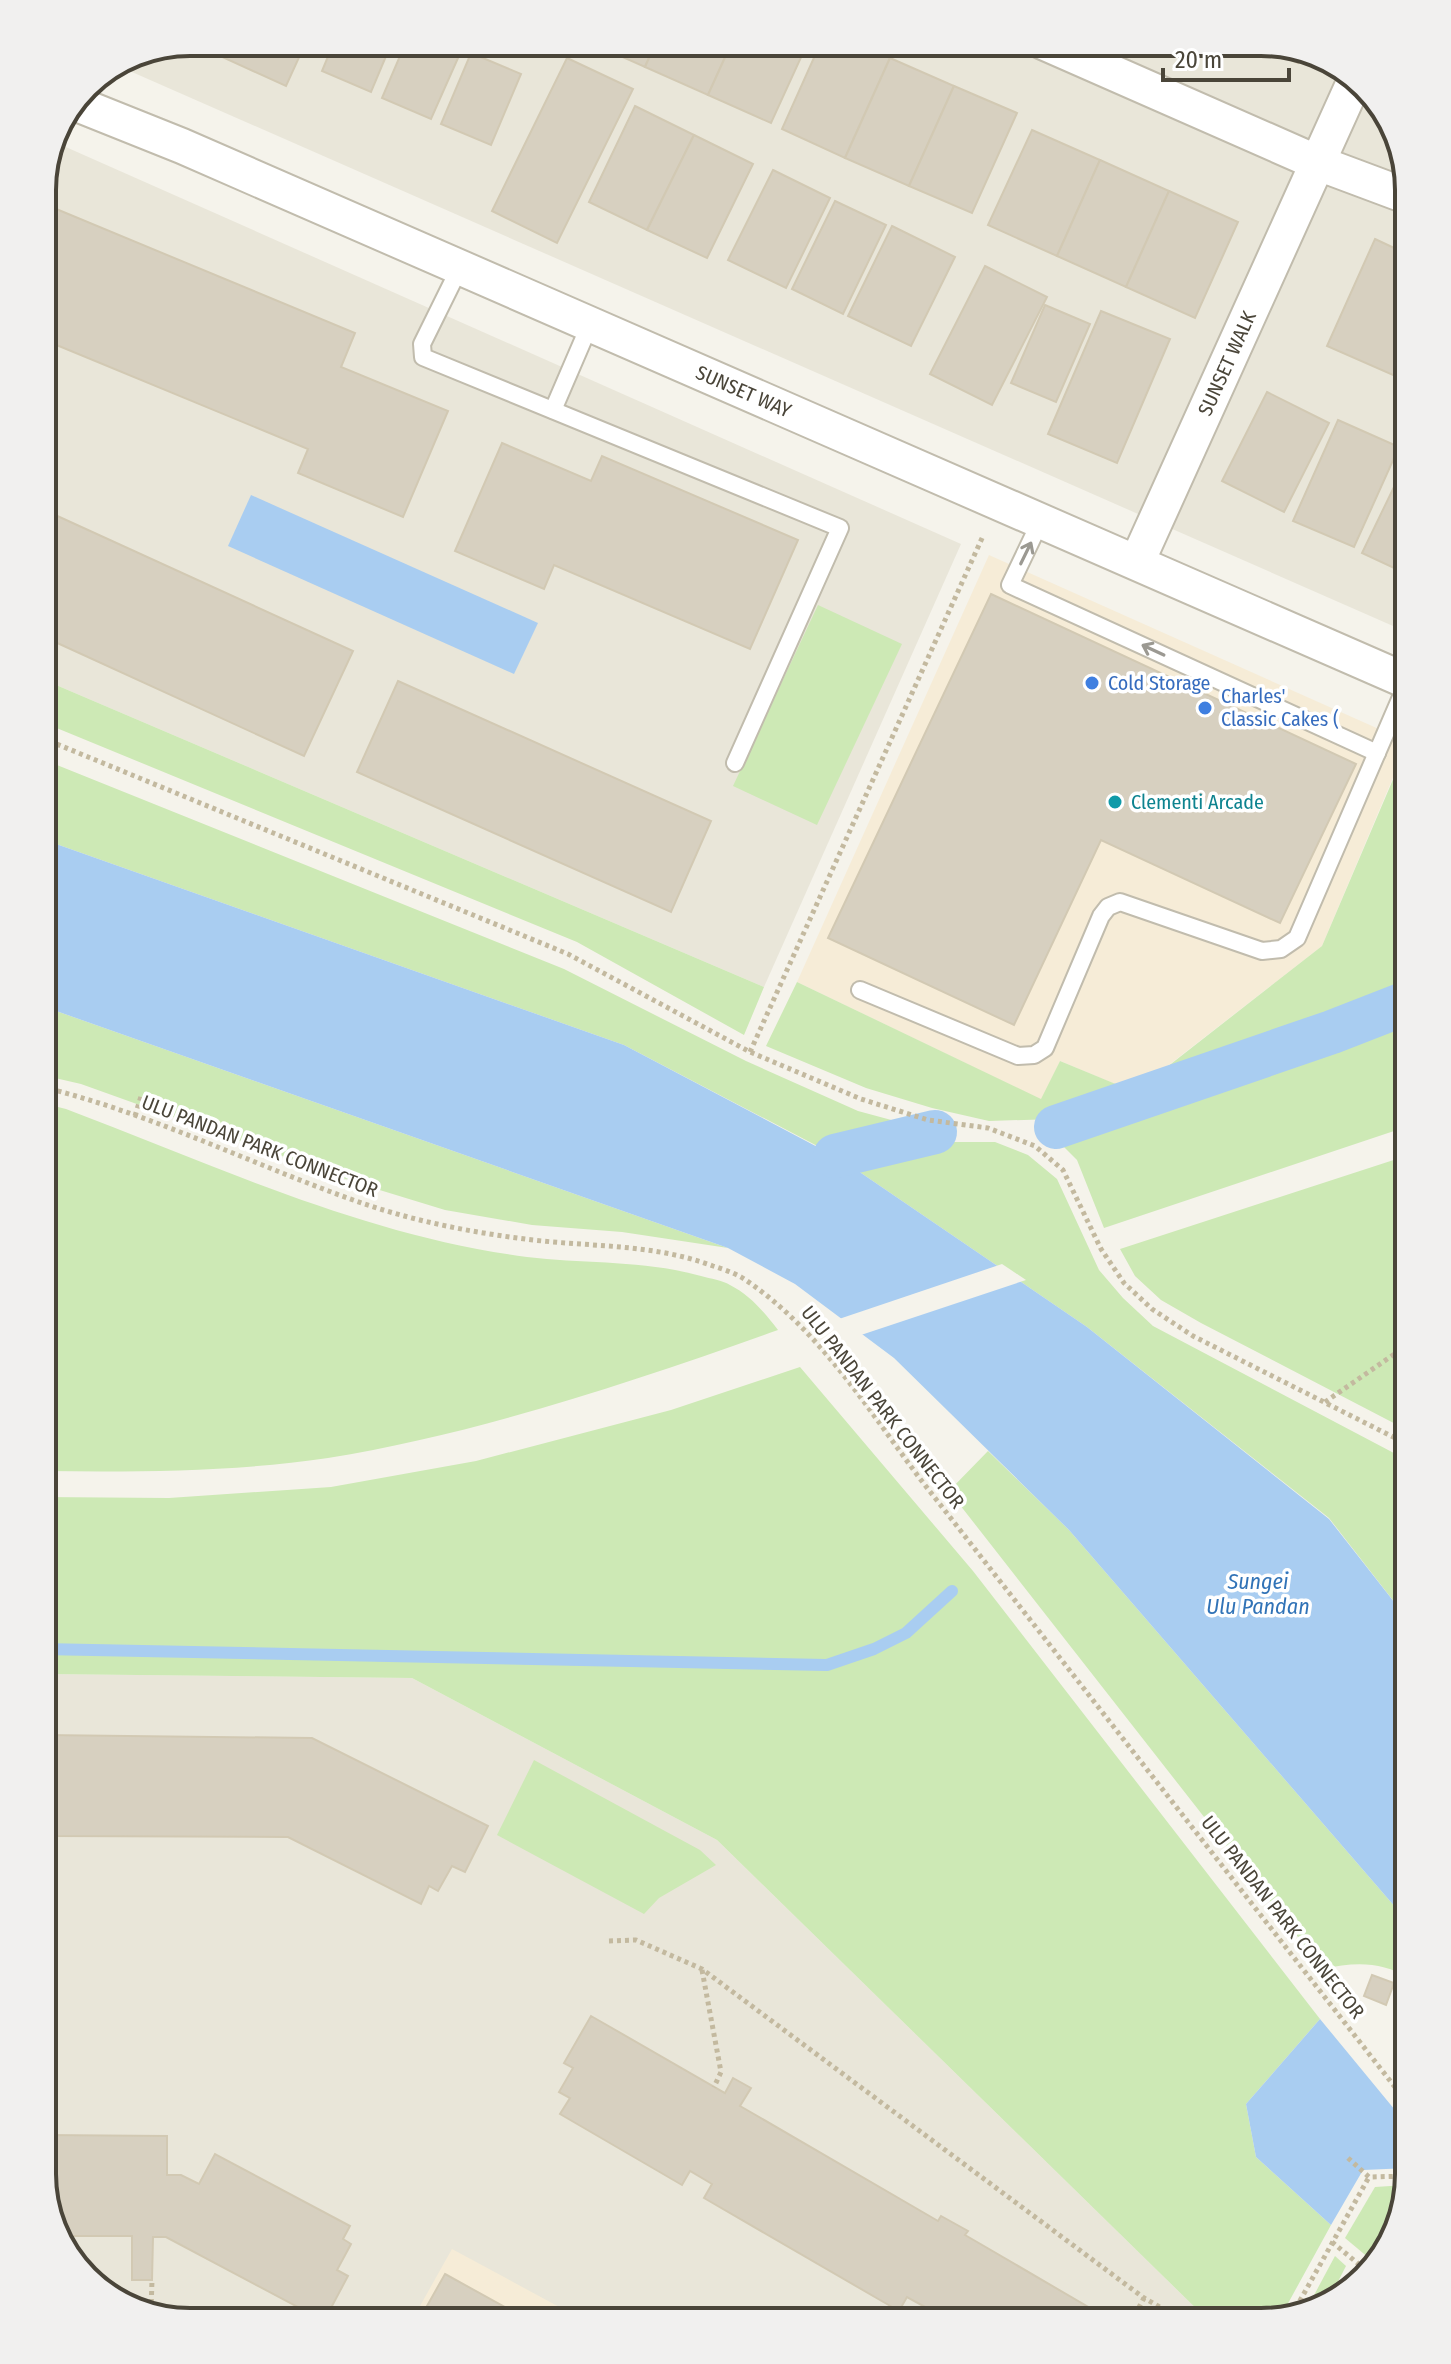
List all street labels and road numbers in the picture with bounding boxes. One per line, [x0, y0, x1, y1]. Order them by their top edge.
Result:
street label: SUNSET WALK [1193, 307, 1261, 419]
street label: SUNSET WAY [692, 360, 795, 423]
street label: ULU PANDAN PARK CONNECTOR [139, 1090, 382, 1202]
street label: ULU PANDAN PARK CONNECTOR [796, 1301, 970, 1513]
street label: ULU PANDAN PARK CONNECTOR [1196, 1811, 1370, 2023]

